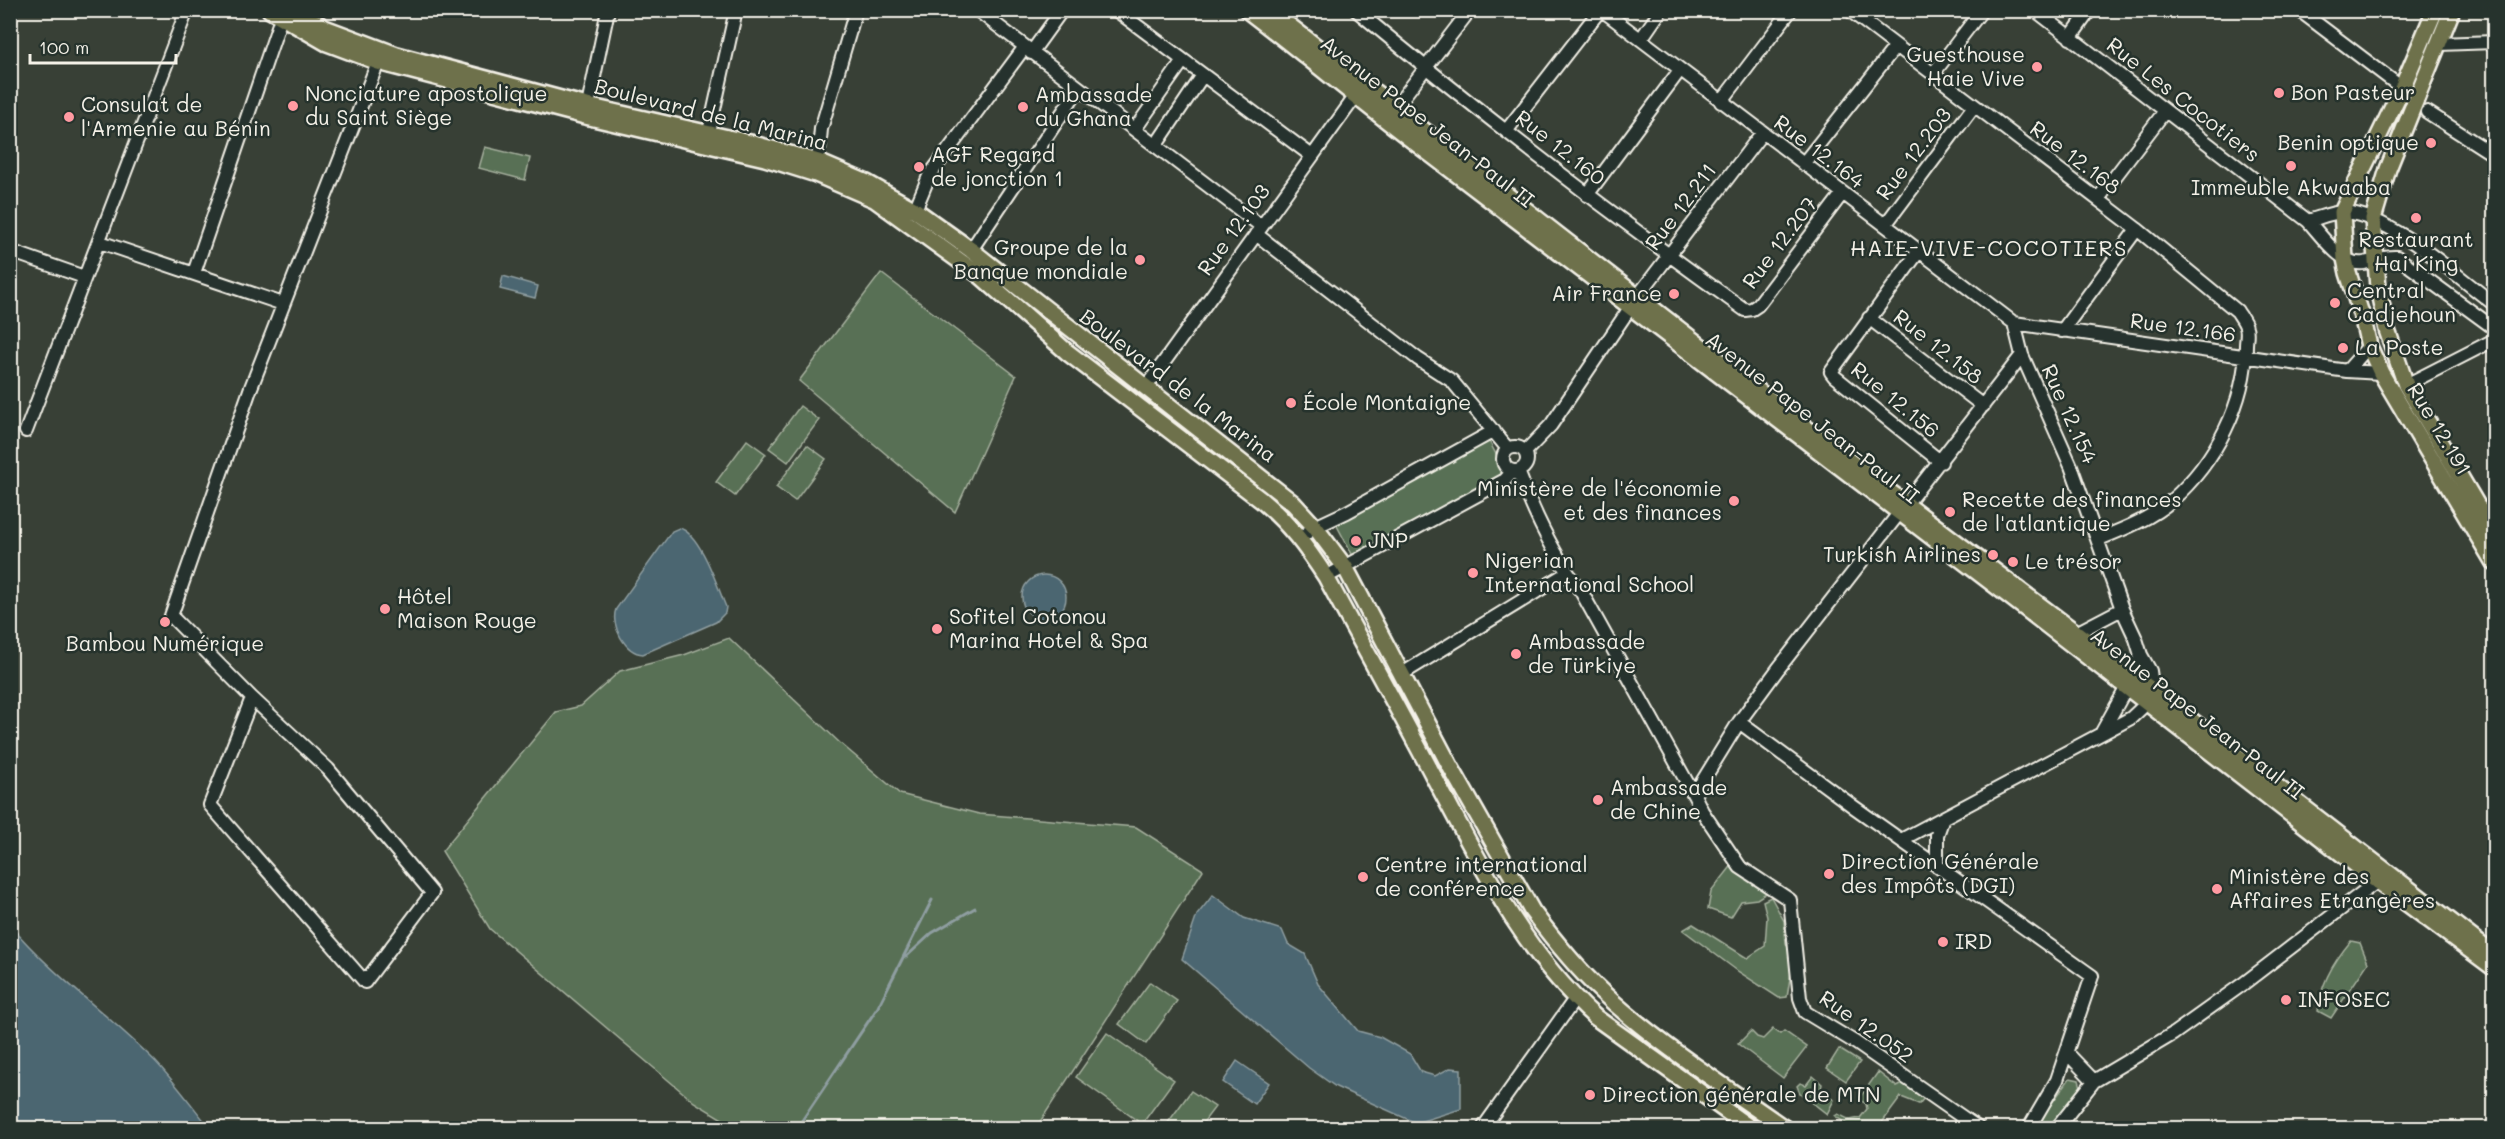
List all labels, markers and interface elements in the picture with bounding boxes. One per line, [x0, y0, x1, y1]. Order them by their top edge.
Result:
scale bar [30, 27, 176, 65]
street label: Avenue Pape Jean-Paul II [1316, 29, 1540, 213]
street label: Rue Les Cocotiers [2102, 31, 2266, 167]
text: 100 m [39, 35, 89, 59]
place label: Guesthouse Haie Vive [1907, 40, 2025, 91]
marker: Guesthouse Haie Vive [2030, 60, 2044, 74]
street label: Boulevard de la Marina [592, 71, 831, 156]
place label: Bon Pasteur [2291, 78, 2415, 105]
place label: Nonciature apostolique du Saint Siège [305, 79, 547, 130]
place label: Ambassade du Ghana [1035, 80, 1153, 131]
marker: Bon Pasteur [2272, 86, 2286, 100]
place label: Consulat de l'Armenie au Bénin [81, 90, 271, 141]
marker: Nonciature apostolique du Saint Siège [286, 99, 300, 113]
marker: Ambassade du Ghana [1016, 100, 1030, 114]
street label: Rue 12.203 [1869, 101, 1956, 205]
street label: Rue 12.160 [1510, 103, 1611, 190]
street label: Rue 12.164 [1769, 108, 1871, 194]
marker: Consulat de l'Armenie au Bénin [62, 110, 76, 124]
street label: Rue 12.168 [2025, 114, 2127, 200]
place label: Benin optique [2278, 128, 2419, 155]
marker: Benin optique [2424, 136, 2438, 150]
place label: AGF Regard de jonction 1 [931, 140, 1063, 191]
street label: Rue 12.211 [1638, 157, 1721, 255]
marker: Immeuble Akwaaba [2284, 159, 2298, 173]
marker: AGF Regard de jonction 1 [912, 160, 926, 174]
place label: Immeuble Akwaaba [2191, 173, 2391, 200]
street label: Rue 12.103 [1191, 178, 1275, 280]
street label: Rue 12.207 [1735, 191, 1822, 293]
marker: Restaurant Hai King [2409, 211, 2423, 225]
place label: Restaurant Hai King [2359, 225, 2473, 276]
place label: Groupe de la Banque mondiale [954, 233, 1128, 284]
district label: HAIE-VIVE-COCOTIERS [1850, 233, 2128, 262]
marker: Groupe de la Banque mondiale [1133, 253, 1147, 267]
place label: Central Cadjehoun [2347, 276, 2456, 327]
place label: Air France [1551, 279, 1662, 306]
marker: Air France [1667, 287, 1681, 301]
marker: Central Cadjehoun [2328, 296, 2342, 310]
street label: Boulevard de la Marina [1075, 302, 1283, 468]
street label: Rue 12.158 [1889, 302, 1989, 389]
street label: Rue 12.166 [2128, 306, 2238, 347]
street label: Avenue Pape Jean-Paul II [1701, 325, 1925, 509]
place label: La Poste [2355, 333, 2444, 360]
marker: La Poste [2336, 341, 2350, 355]
street label: Rue 12.156 [1846, 355, 1946, 443]
street label: Rue 12.154 [2036, 360, 2105, 468]
street label: Rue 12.191 [2402, 377, 2478, 479]
place label: École Montaigne [1303, 388, 1471, 415]
marker: École Montaigne [1284, 396, 1298, 410]
place label: Ministère de l'économie et des finances [1477, 474, 1722, 525]
place label: Recette des finances de l'atlantique [1962, 485, 2182, 536]
marker: Ministère de l'économie et des finances [1727, 494, 1741, 508]
marker: Recette des finances de l'atlantique [1943, 505, 1957, 519]
place label: JNP [1368, 526, 1408, 553]
marker: JNP [1349, 534, 1363, 548]
place label: Turkish Airlines [1823, 540, 1981, 567]
place label: Nigerian International School [1485, 546, 1694, 597]
place label: Le trésor [2025, 547, 2122, 574]
marker: Turkish Airlines [1986, 548, 2000, 562]
marker: Le trésor [2006, 555, 2020, 569]
marker: Nigerian International School [1466, 566, 1480, 580]
place label: Hôtel Maison Rouge [397, 582, 537, 633]
marker: Hôtel Maison Rouge [378, 602, 392, 616]
place label: Sofitel Cotonou Marina Hotel & Spa [949, 602, 1149, 653]
marker: Bambou Numérique [158, 615, 172, 629]
street label: Avenue Pape Jean-Paul II [2086, 621, 2310, 805]
marker: Sofitel Cotonou Marina Hotel & Spa [930, 622, 944, 636]
place label: Ambassade de Türkiye [1528, 627, 1646, 678]
place label: Bambou Numérique [66, 629, 264, 656]
marker: Ambassade de Türkiye [1509, 647, 1523, 661]
place label: Ambassade de Chine [1610, 773, 1728, 824]
marker: Ambassade de Chine [1591, 793, 1605, 807]
place label: Direction Générale des Impôts (DGI) [1841, 847, 2039, 898]
place label: Centre international de conférence [1375, 850, 1588, 901]
place label: Ministère des Affaires Etrangères [2229, 862, 2435, 913]
marker: Direction Générale des Impôts (DGI) [1822, 867, 1836, 881]
marker: Centre international de conférence [1356, 870, 1370, 884]
marker: Ministère des Affaires Etrangères [2210, 882, 2224, 896]
place label: IRD [1955, 927, 1992, 954]
marker: IRD [1936, 935, 1950, 949]
street label: Rue 12.052 [1815, 983, 1919, 1068]
place label: INFOSEC [2298, 985, 2390, 1012]
marker: INFOSEC [2279, 993, 2293, 1007]
place label: Direction générale de MTN [1602, 1080, 1881, 1107]
marker: Direction générale de MTN [1583, 1088, 1597, 1102]

